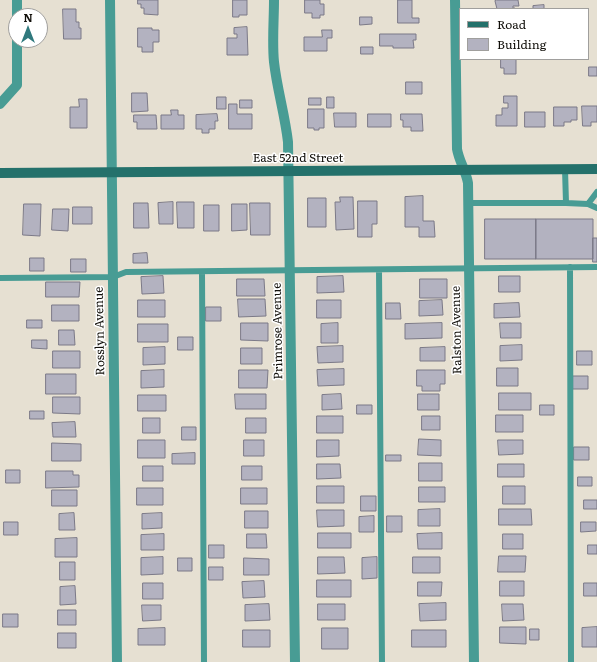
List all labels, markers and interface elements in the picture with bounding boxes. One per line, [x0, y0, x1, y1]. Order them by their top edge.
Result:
north arrow [8, 8, 48, 48]
legend [459, 8, 589, 60]
text: N [23, 9, 33, 25]
text: Road [497, 15, 526, 33]
text: Building [497, 35, 546, 53]
street label: East 52nd Street [253, 151, 343, 165]
street label: Primrose Avenue [270, 282, 286, 380]
street label: Rosslyn Avenue [92, 286, 108, 376]
street label: Ralston Avenue [449, 286, 465, 374]

